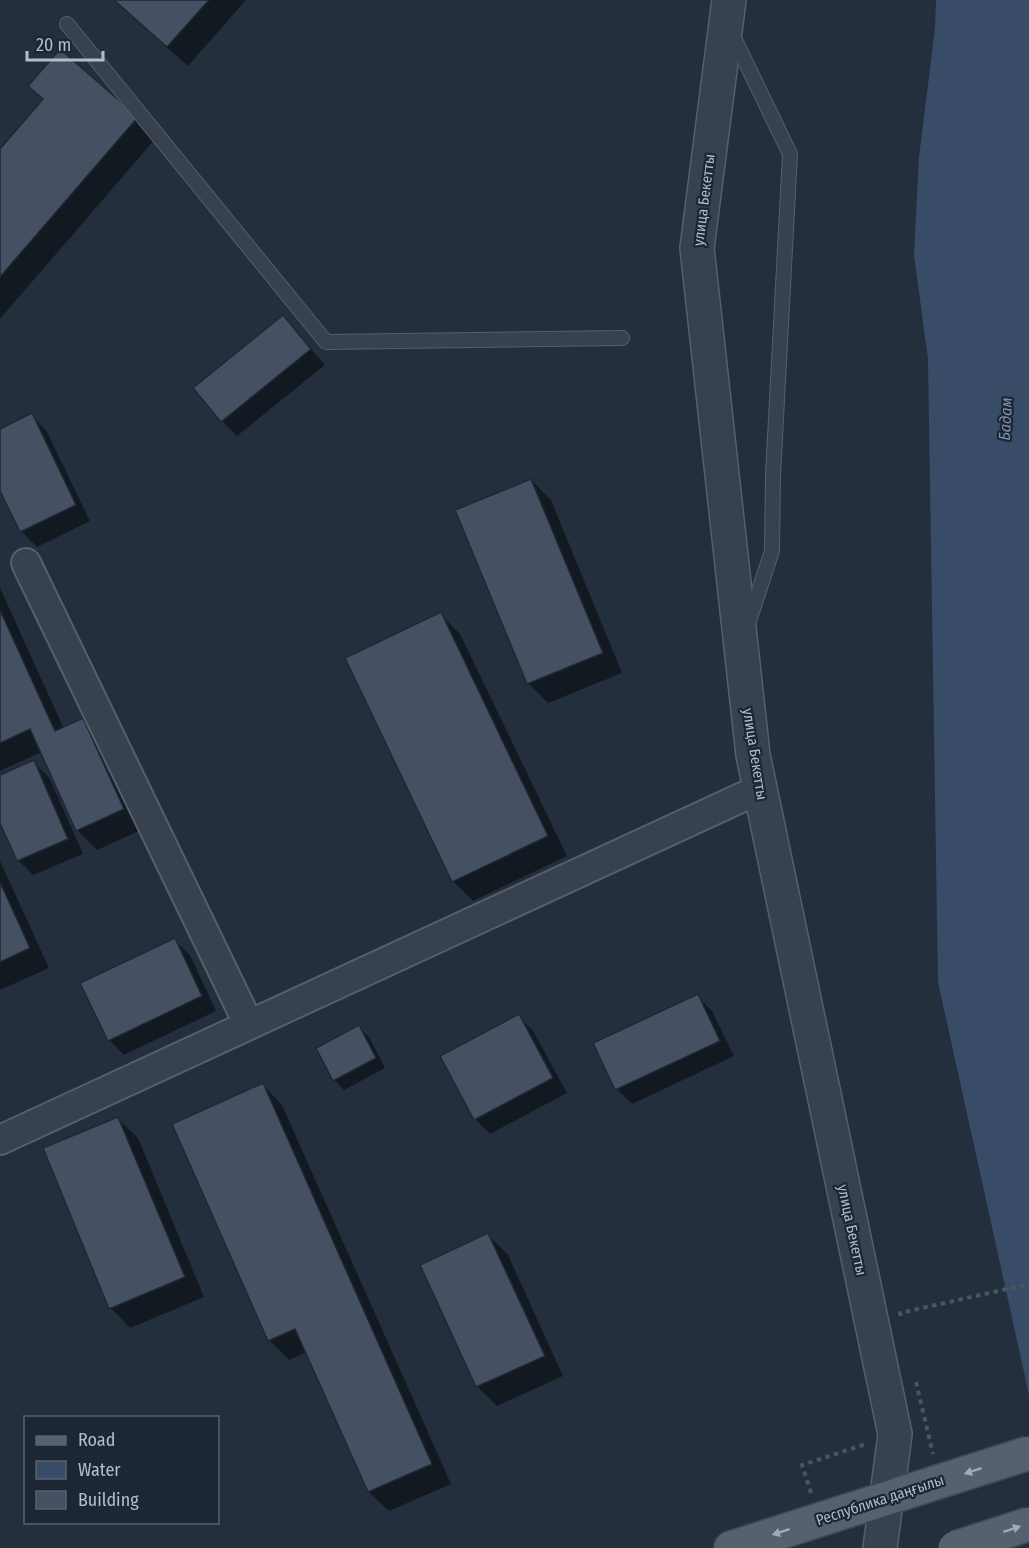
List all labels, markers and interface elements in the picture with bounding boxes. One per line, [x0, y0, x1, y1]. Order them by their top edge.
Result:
scale bar [27, 24, 104, 62]
text: 20 m [36, 34, 71, 56]
street label: улица Бекетты [689, 153, 719, 247]
water label: Бадам [995, 397, 1016, 441]
street label: улица Бекетты [739, 707, 771, 801]
street label: улица Бекетты [834, 1183, 870, 1277]
legend [24, 1416, 219, 1524]
text: Road [78, 1429, 115, 1451]
text: Water [78, 1459, 121, 1481]
one-way arrow [964, 1466, 982, 1476]
street label: Республика даңғылы [814, 1471, 946, 1529]
text: Building [78, 1489, 139, 1511]
one-way arrow [1003, 1524, 1021, 1534]
one-way arrow [772, 1528, 790, 1537]

